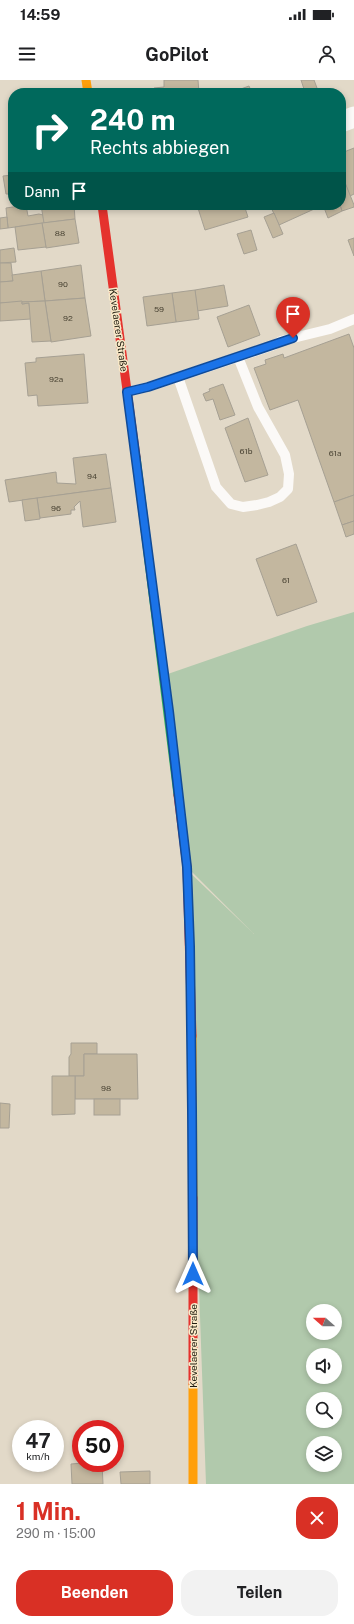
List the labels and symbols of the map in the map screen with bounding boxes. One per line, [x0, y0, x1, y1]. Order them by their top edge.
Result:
house number: 88 [55, 228, 65, 238]
house number: 90 [58, 279, 68, 289]
street label: Kevelaerer Straße [107, 288, 131, 373]
pin [276, 297, 310, 338]
house number: 59 [154, 304, 164, 314]
house number: 92 [63, 313, 73, 323]
house number: 92a [49, 374, 63, 384]
house number: 61b [239, 446, 253, 456]
house number: 61a [329, 448, 341, 458]
house number: 94 [87, 471, 97, 481]
house number: 96 [51, 503, 61, 513]
house number: 61 [282, 575, 290, 585]
house number: 98 [101, 1083, 111, 1093]
position arrow [172, 1253, 214, 1295]
street label: Kevelaerer Straße [187, 1304, 199, 1388]
north arrow [306, 1304, 342, 1340]
speed limit sign: 50 [72, 1420, 124, 1472]

